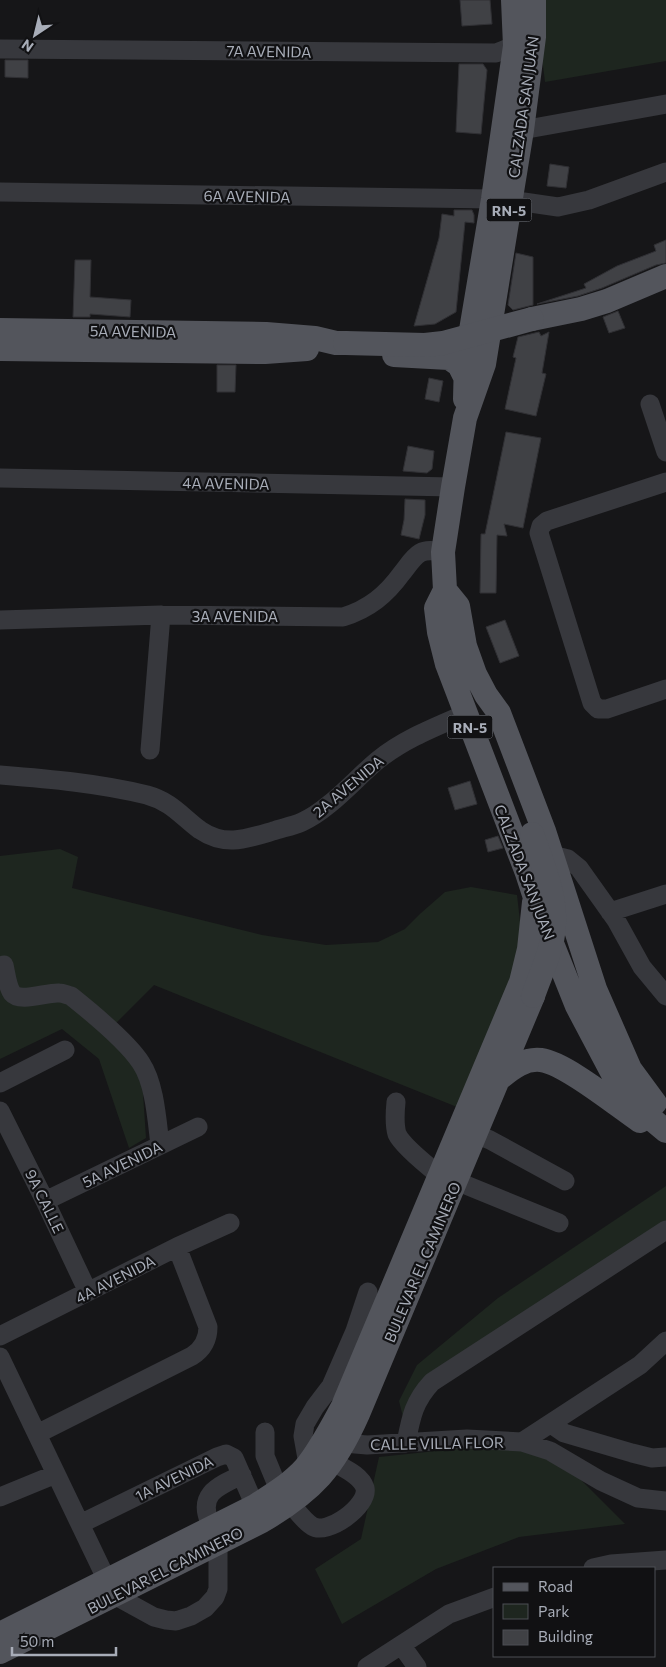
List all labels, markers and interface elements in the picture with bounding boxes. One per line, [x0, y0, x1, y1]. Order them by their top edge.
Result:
north arrow [10, 10, 60, 60]
street label: CALZADA SAN JUAN [504, 35, 542, 179]
text: N [18, 36, 36, 56]
street label: 7A AVENIDA [226, 41, 312, 61]
street label: 6A AVENIDA [203, 186, 291, 206]
road number: RN-5 [486, 198, 532, 222]
street label: 5A AVENIDA [90, 321, 176, 341]
street label: 4A AVENIDA [182, 473, 270, 493]
street label: 3A AVENIDA [192, 607, 278, 625]
road number: RN-5 [448, 716, 492, 739]
street label: 2A AVENIDA [309, 751, 387, 821]
street label: CALZADA SAN JUAN [491, 802, 559, 942]
street label: 5A AVENIDA [79, 1137, 165, 1191]
street label: 9A CALLE [22, 1166, 68, 1236]
street label: BULEVAR EL CAMINERO [380, 1179, 464, 1345]
street label: 4A AVENIDA [72, 1251, 158, 1307]
street label: CALLE VILLA FLOR [370, 1433, 504, 1453]
street label: 1A AVENIDA [132, 1451, 216, 1505]
street label: BULEVAR EL CAMINERO [84, 1523, 246, 1617]
legend [493, 1567, 656, 1657]
text: Road [538, 1577, 573, 1595]
text: Park [538, 1602, 569, 1620]
scale bar [12, 1624, 116, 1656]
text: Building [538, 1627, 593, 1645]
text: 50 m [20, 1632, 54, 1650]

